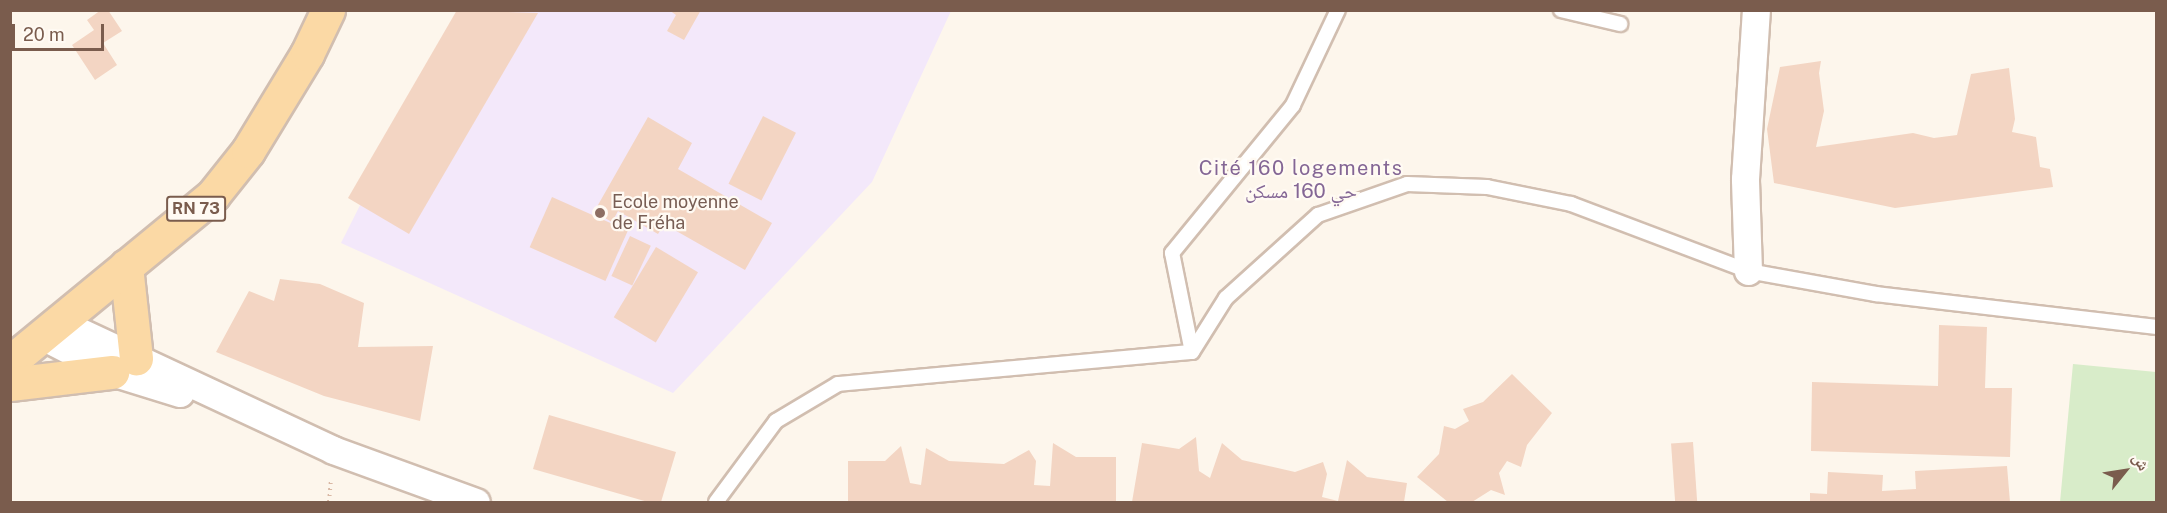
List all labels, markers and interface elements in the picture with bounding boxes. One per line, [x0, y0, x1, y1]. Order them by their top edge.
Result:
scale bar [15, 12, 106, 50]
text: 20 m [23, 24, 65, 45]
district label: Cité 160 logements حي 160 مسكن [1199, 157, 1403, 204]
place label: Ecole moyenne de Fréha [612, 192, 739, 234]
road number: RN 73 [166, 196, 226, 222]
marker: Ecole moyenne de Fréha [593, 206, 607, 220]
north arrow [2095, 441, 2155, 501]
text: ش [2129, 450, 2153, 474]

